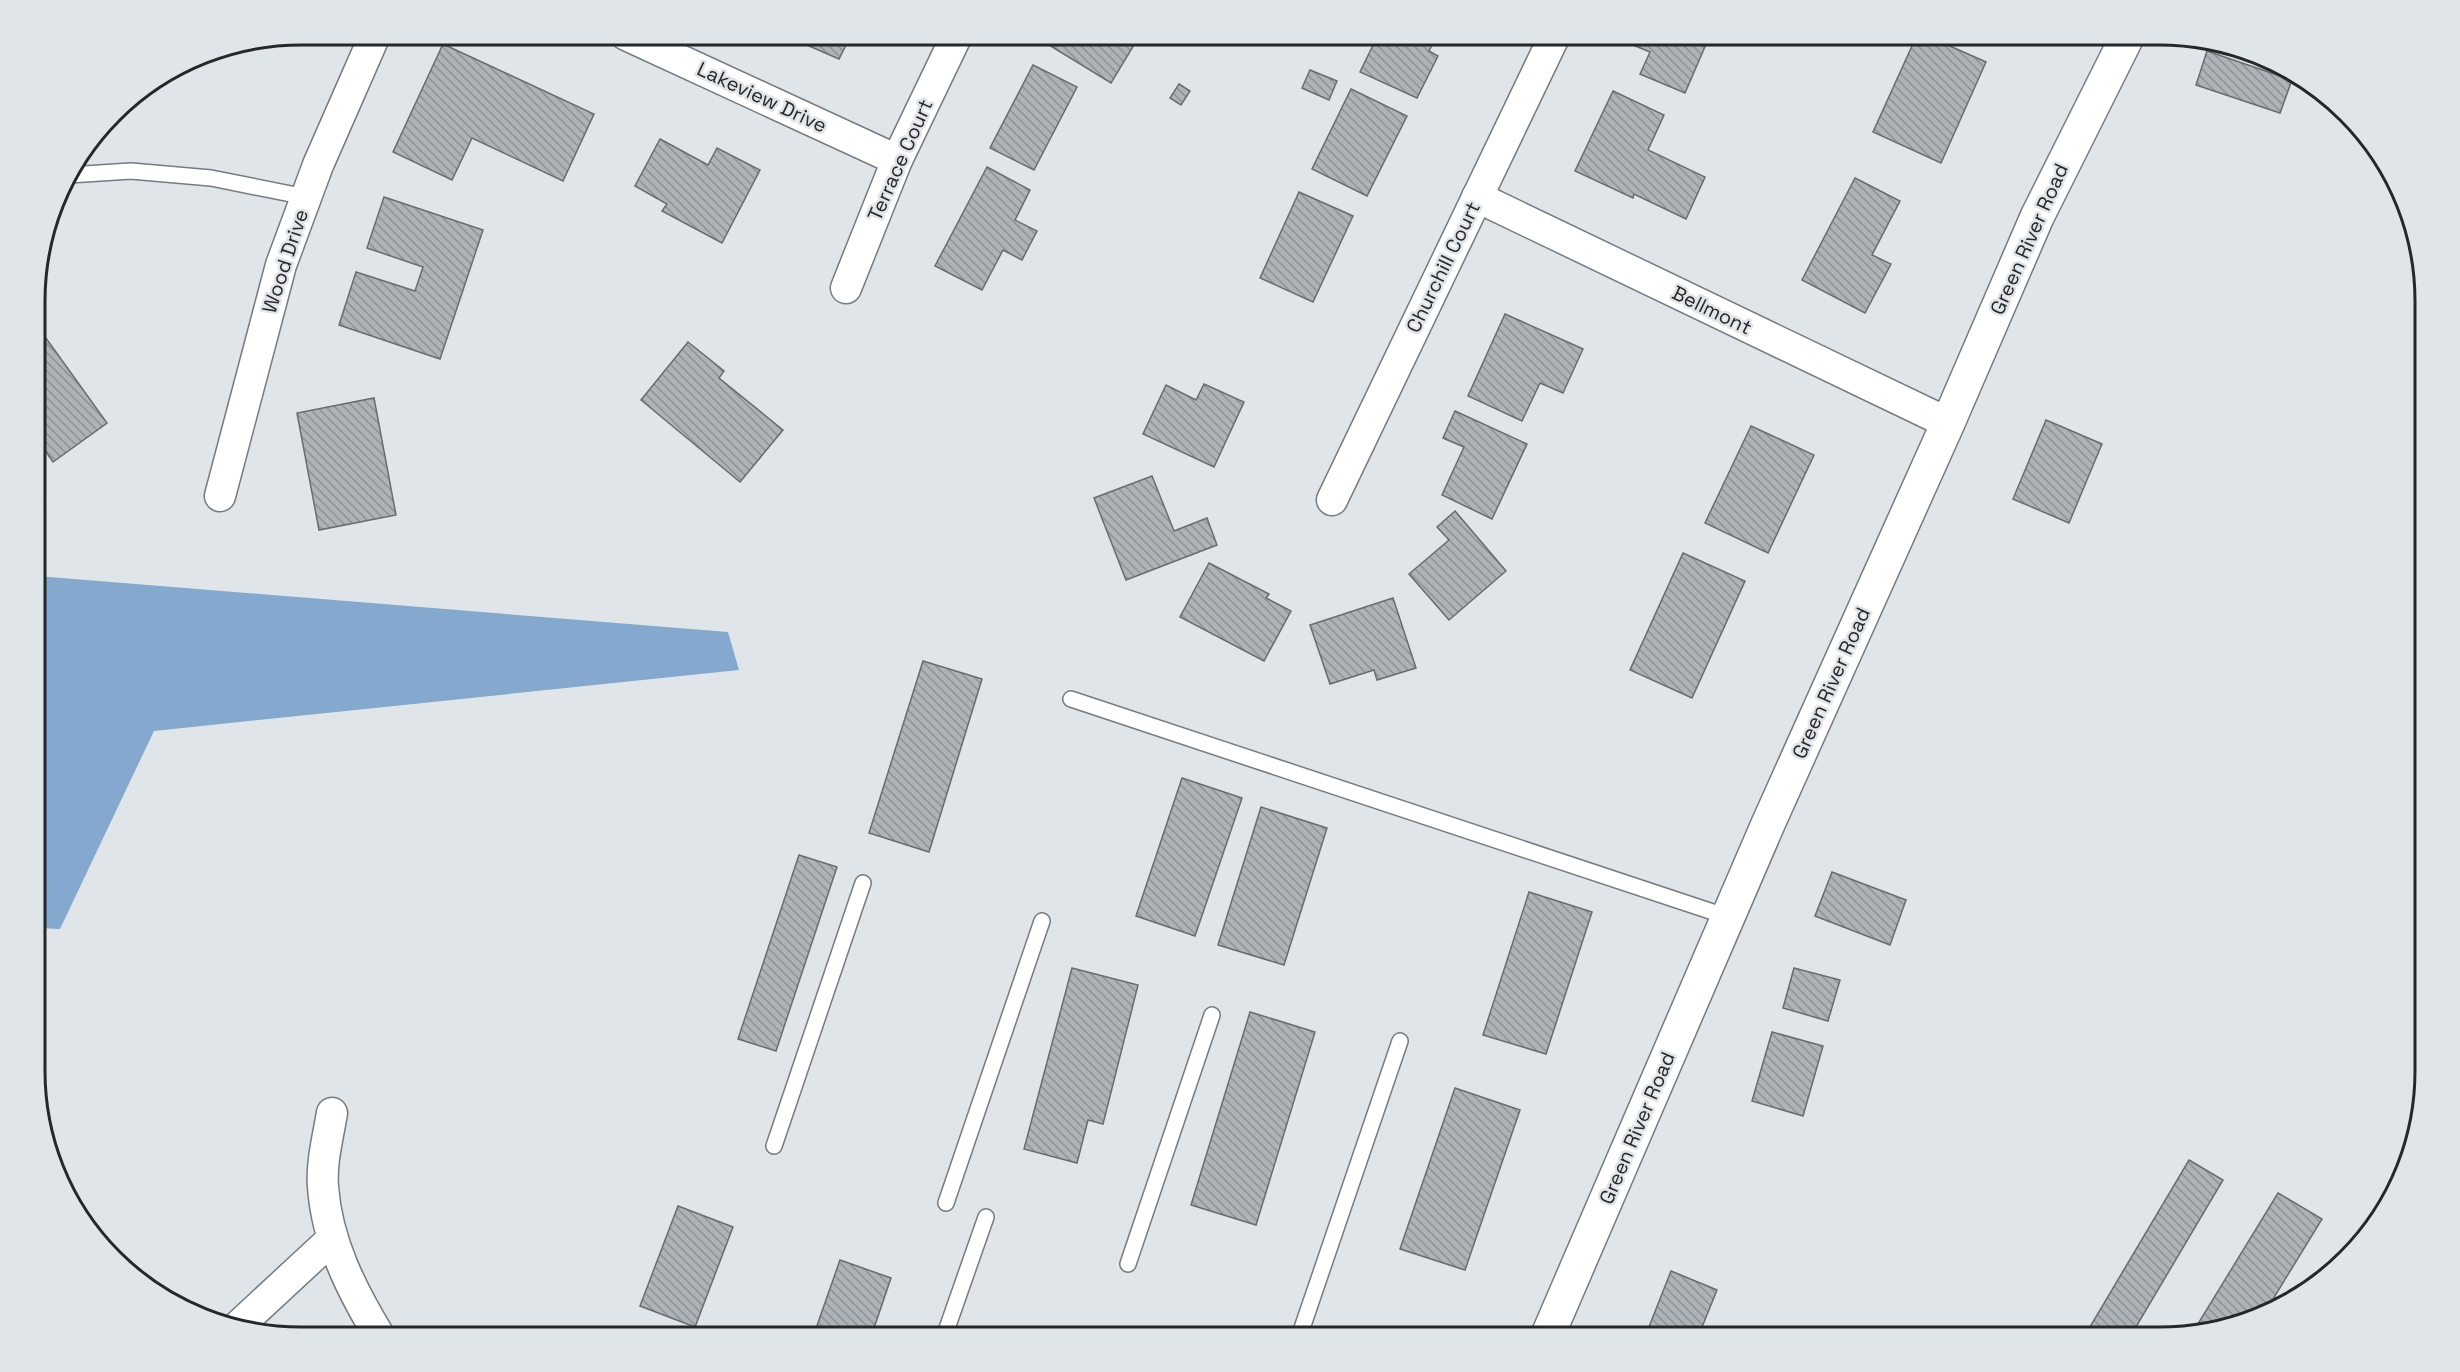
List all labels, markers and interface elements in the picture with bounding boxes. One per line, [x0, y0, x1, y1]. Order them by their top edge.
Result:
street label: Lakeview Drive [693, 56, 831, 138]
street label: Terrace Court [862, 95, 938, 225]
street label: Green River Road [1984, 159, 2074, 319]
street label: Churchill Court [1400, 197, 1486, 337]
street label: Wood Drive [256, 206, 314, 316]
street label: Bellmont [1668, 280, 1756, 340]
street label: Green River Road [1786, 603, 1876, 763]
street label: Green River Road [1593, 1048, 1681, 1208]

